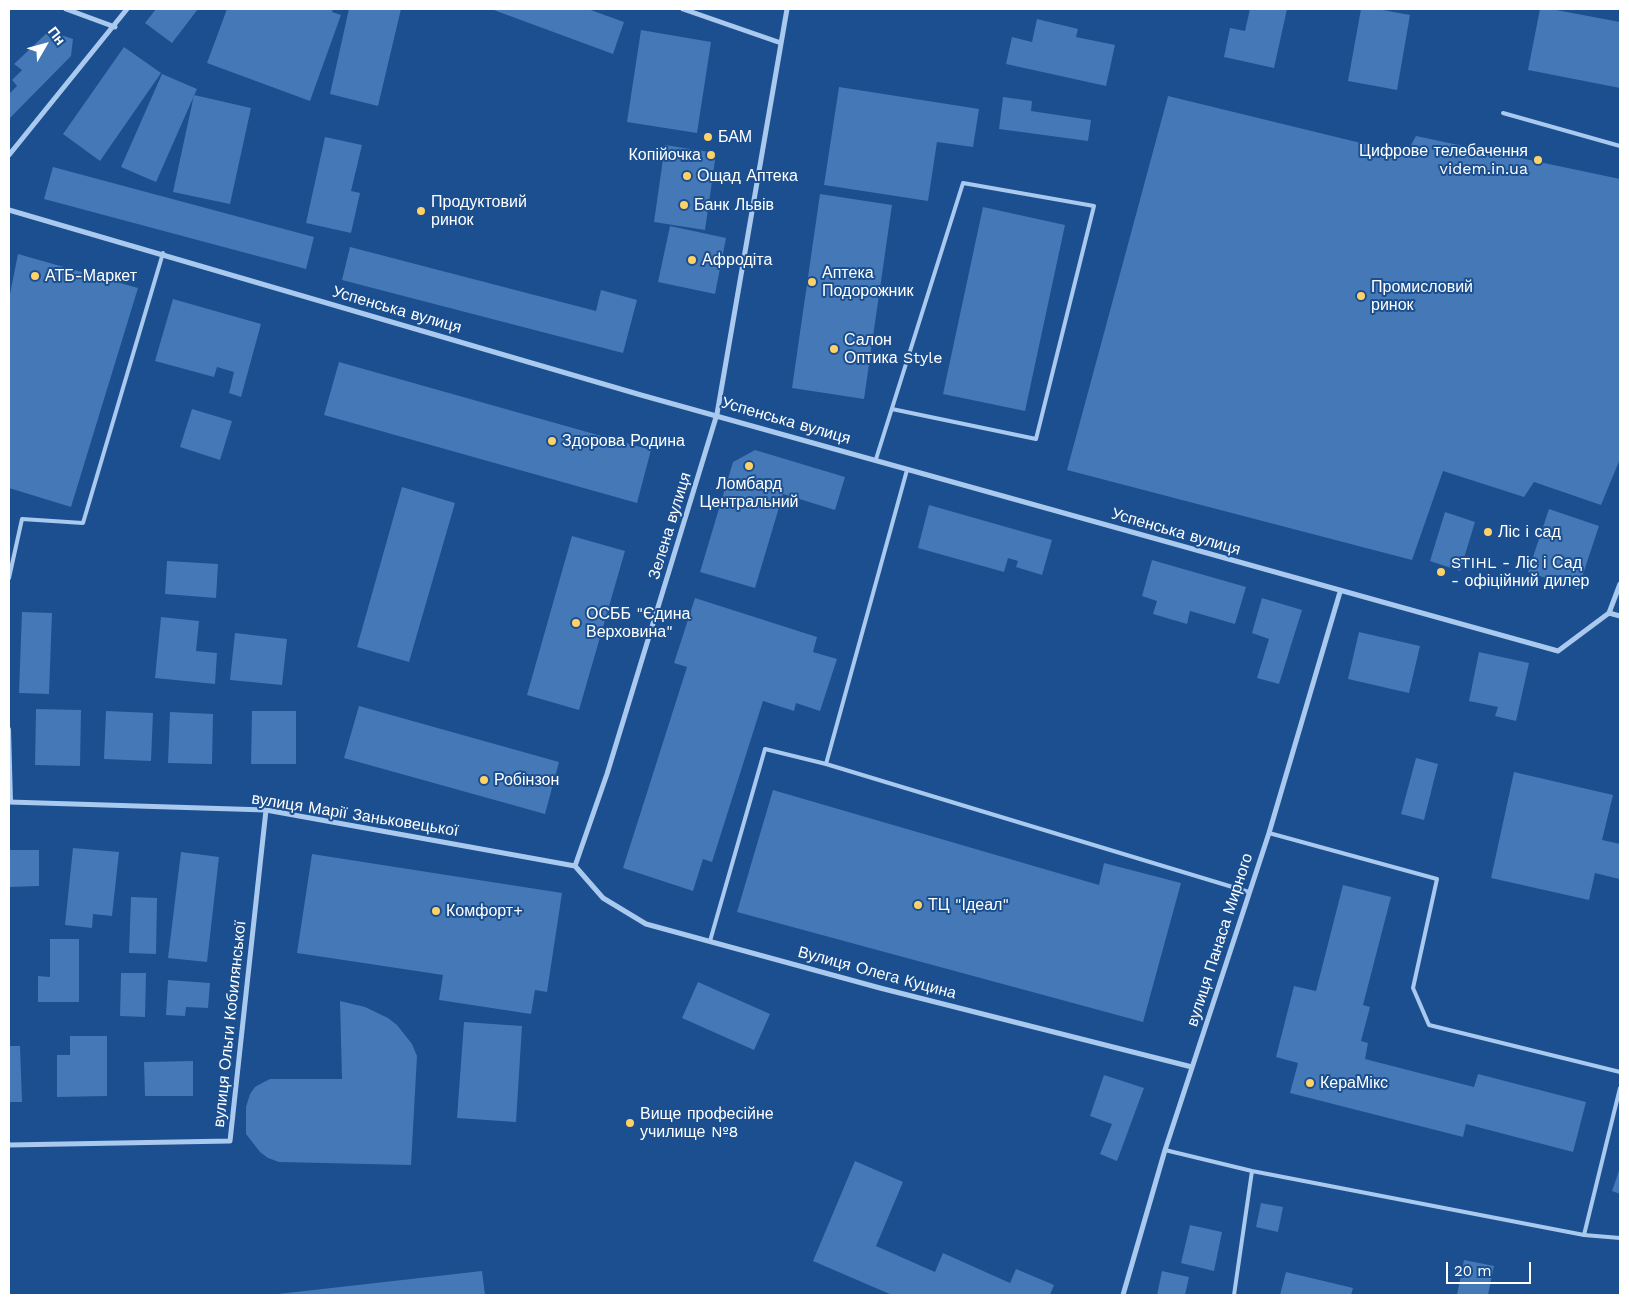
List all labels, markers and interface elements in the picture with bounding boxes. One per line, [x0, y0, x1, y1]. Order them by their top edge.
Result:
north arrow [20, 20, 70, 70]
text: Пн [45, 24, 69, 48]
place label: БАМ [718, 127, 752, 147]
marker: БАМ [702, 131, 714, 143]
place label: Цифрове телебачення videm.in.ua [1359, 141, 1528, 179]
place label: Копійочка [628, 145, 701, 165]
marker: Копійочка [705, 149, 717, 161]
marker: Цифрове телебачення videm.in.ua [1532, 154, 1544, 166]
place label: Ощад Аптека [697, 166, 798, 186]
marker: Ощад Аптека [681, 170, 693, 182]
place label: Продуктовий ринок [431, 192, 527, 230]
place label: Банк Львів [694, 195, 774, 215]
marker: Банк Львів [678, 199, 690, 211]
marker: Продуктовий ринок [415, 205, 427, 217]
place label: Афродіта [702, 250, 772, 270]
marker: Афродіта [686, 254, 698, 266]
place label: Аптека Подорожник [822, 263, 913, 301]
place label: АТБ-Маркет [45, 266, 137, 286]
marker: АТБ-Маркет [29, 270, 41, 282]
marker: Аптека Подорожник [806, 276, 818, 288]
place label: Промисловий ринок [1371, 277, 1473, 315]
street label: Успенська вулиця [330, 282, 464, 338]
marker: Промисловий ринок [1355, 290, 1367, 302]
place label: Салон Оптика Style [844, 330, 942, 368]
marker: Салон Оптика Style [828, 343, 840, 355]
street label: Успенська вулиця [719, 393, 853, 449]
place label: Здорова Родина [562, 431, 685, 451]
marker: Здорова Родина [546, 435, 558, 447]
marker: Ломбард Центральний [743, 460, 755, 472]
street label: Зелена вулиця [645, 470, 695, 582]
place label: Ломбард Центральний [699, 474, 799, 512]
street label: Успенська вулиця [1109, 504, 1243, 560]
place label: Ліс і сад [1498, 522, 1561, 542]
marker: Ліс і сад [1482, 526, 1494, 538]
place label: STIHL - Ліс і Сад - офіційний дилер [1451, 553, 1589, 591]
marker: STIHL - Ліс і Сад - офіційний дилер [1435, 566, 1447, 578]
place label: ОСББ "Єдина Верховина" [586, 604, 690, 642]
marker: ОСББ "Єдина Верховина" [570, 617, 582, 629]
place label: Робінзон [494, 770, 559, 790]
marker: Робінзон [478, 774, 490, 786]
street label: вулиця Марії Заньковецької [250, 789, 460, 841]
street label: вулиця Панаса Мирного [1183, 851, 1257, 1029]
place label: ТЦ "Ідеал" [928, 895, 1009, 915]
marker: ТЦ "Ідеал" [912, 899, 924, 911]
place label: Комфорт+ [446, 901, 523, 921]
marker: Комфорт+ [430, 905, 442, 917]
street label: вулиця Ольги Кобилянської [210, 920, 250, 1128]
street label: Вулиця Олега Куцина [796, 943, 958, 1003]
place label: КераМікс [1320, 1073, 1388, 1093]
marker: КераМікс [1304, 1077, 1316, 1089]
place label: Вище професійне училище №8 [640, 1104, 774, 1142]
marker: Вище професійне училище №8 [624, 1117, 636, 1129]
scale bar [1449, 1252, 1534, 1284]
text: 20 m [1454, 1262, 1492, 1280]

